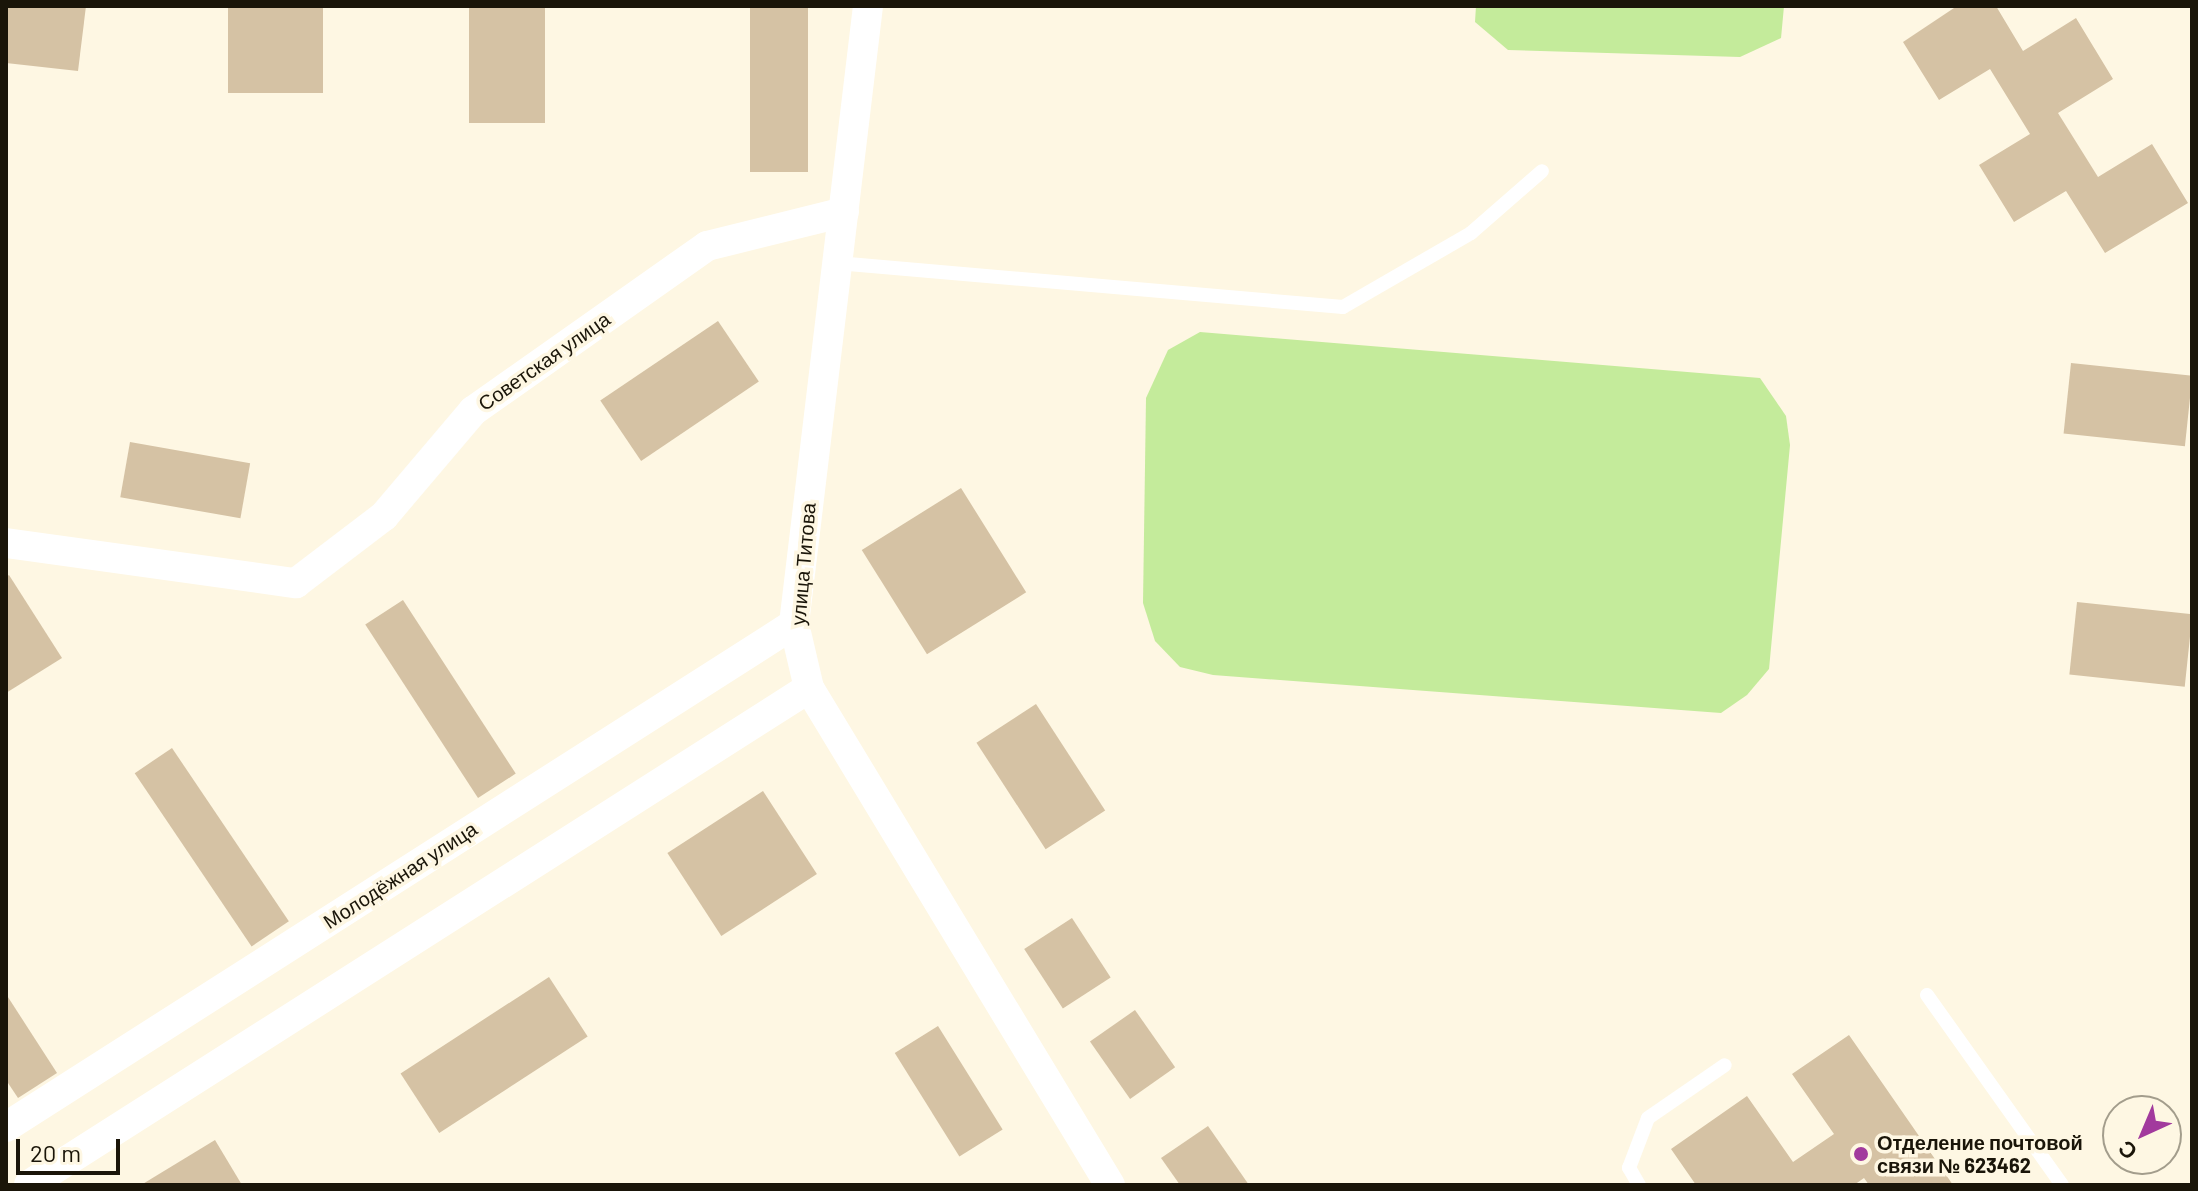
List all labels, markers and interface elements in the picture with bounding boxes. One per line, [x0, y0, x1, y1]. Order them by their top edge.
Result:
street label: Советская улица [473, 307, 615, 415]
street label: улица Титова [786, 502, 820, 626]
street label: Молодёжная улица [319, 816, 481, 934]
north arrow [2102, 1095, 2182, 1175]
scale bar [20, 1123, 124, 1173]
place label: Отделение почтовой связи № 623462 [1877, 1130, 2083, 1177]
text: С [2112, 1136, 2141, 1166]
text: 20 m [30, 1138, 81, 1167]
marker: Отделение почтовой связи № 623462 [1852, 1145, 1870, 1163]

